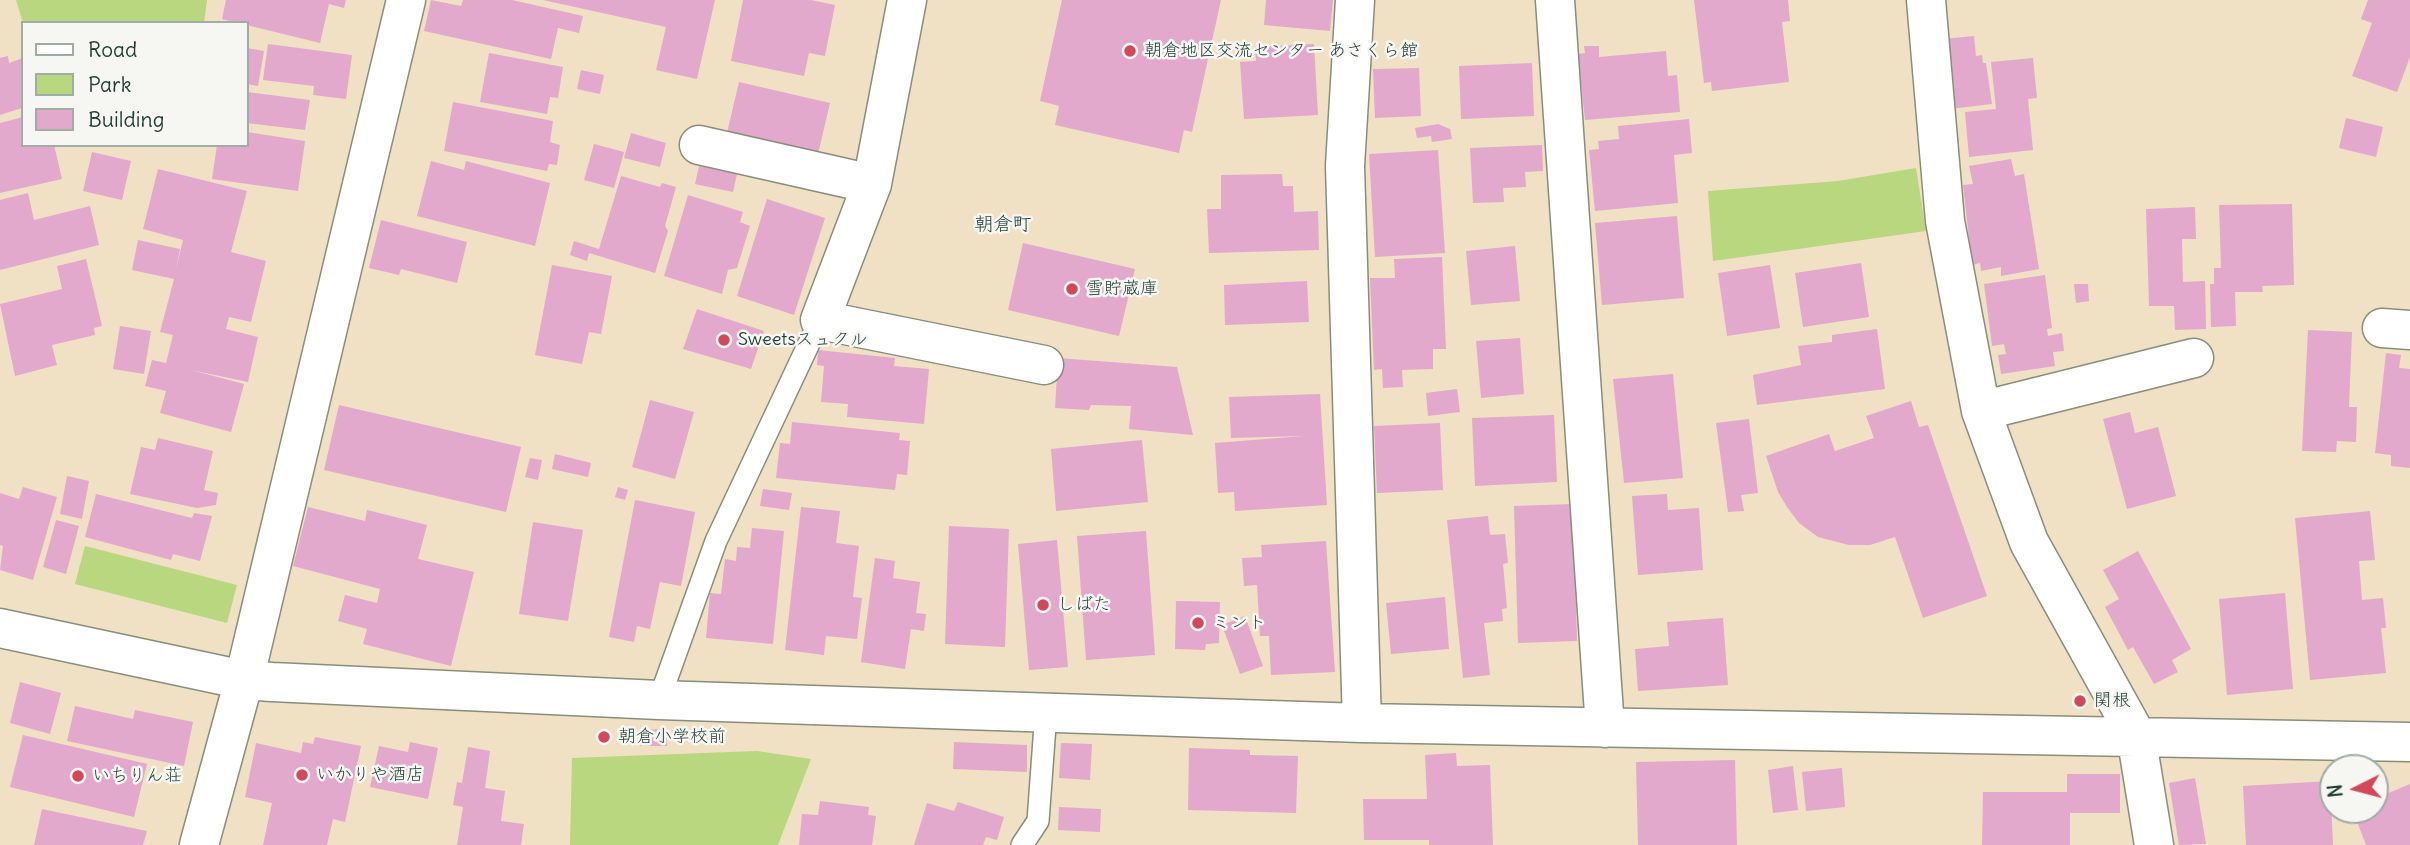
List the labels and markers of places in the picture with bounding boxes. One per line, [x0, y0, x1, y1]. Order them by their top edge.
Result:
place label: 朝倉地区交流センター あさくら館 [1144, 40, 1418, 62]
marker: 朝倉地区交流センター あさくら館 [1122, 43, 1138, 59]
place label: 雪貯蔵庫 [1086, 278, 1158, 300]
marker: 雪貯蔵庫 [1064, 281, 1080, 297]
place label: Sweetsスュクル [738, 329, 868, 351]
marker: Sweetsスュクル [716, 332, 732, 348]
place label: しばた [1057, 594, 1111, 616]
marker: しばた [1035, 597, 1051, 613]
place label: ミント [1212, 612, 1266, 634]
marker: ミント [1190, 615, 1206, 631]
place label: 関根 [2094, 690, 2130, 712]
marker: 関根 [2072, 693, 2088, 709]
place label: 朝倉小学校前 [618, 726, 726, 748]
marker: 朝倉小学校前 [596, 729, 612, 745]
place label: いかりや酒店 [316, 764, 424, 786]
place label: いちりん荘 [92, 765, 182, 787]
marker: いかりや酒店 [294, 767, 310, 783]
marker: いちりん荘 [70, 768, 86, 784]

